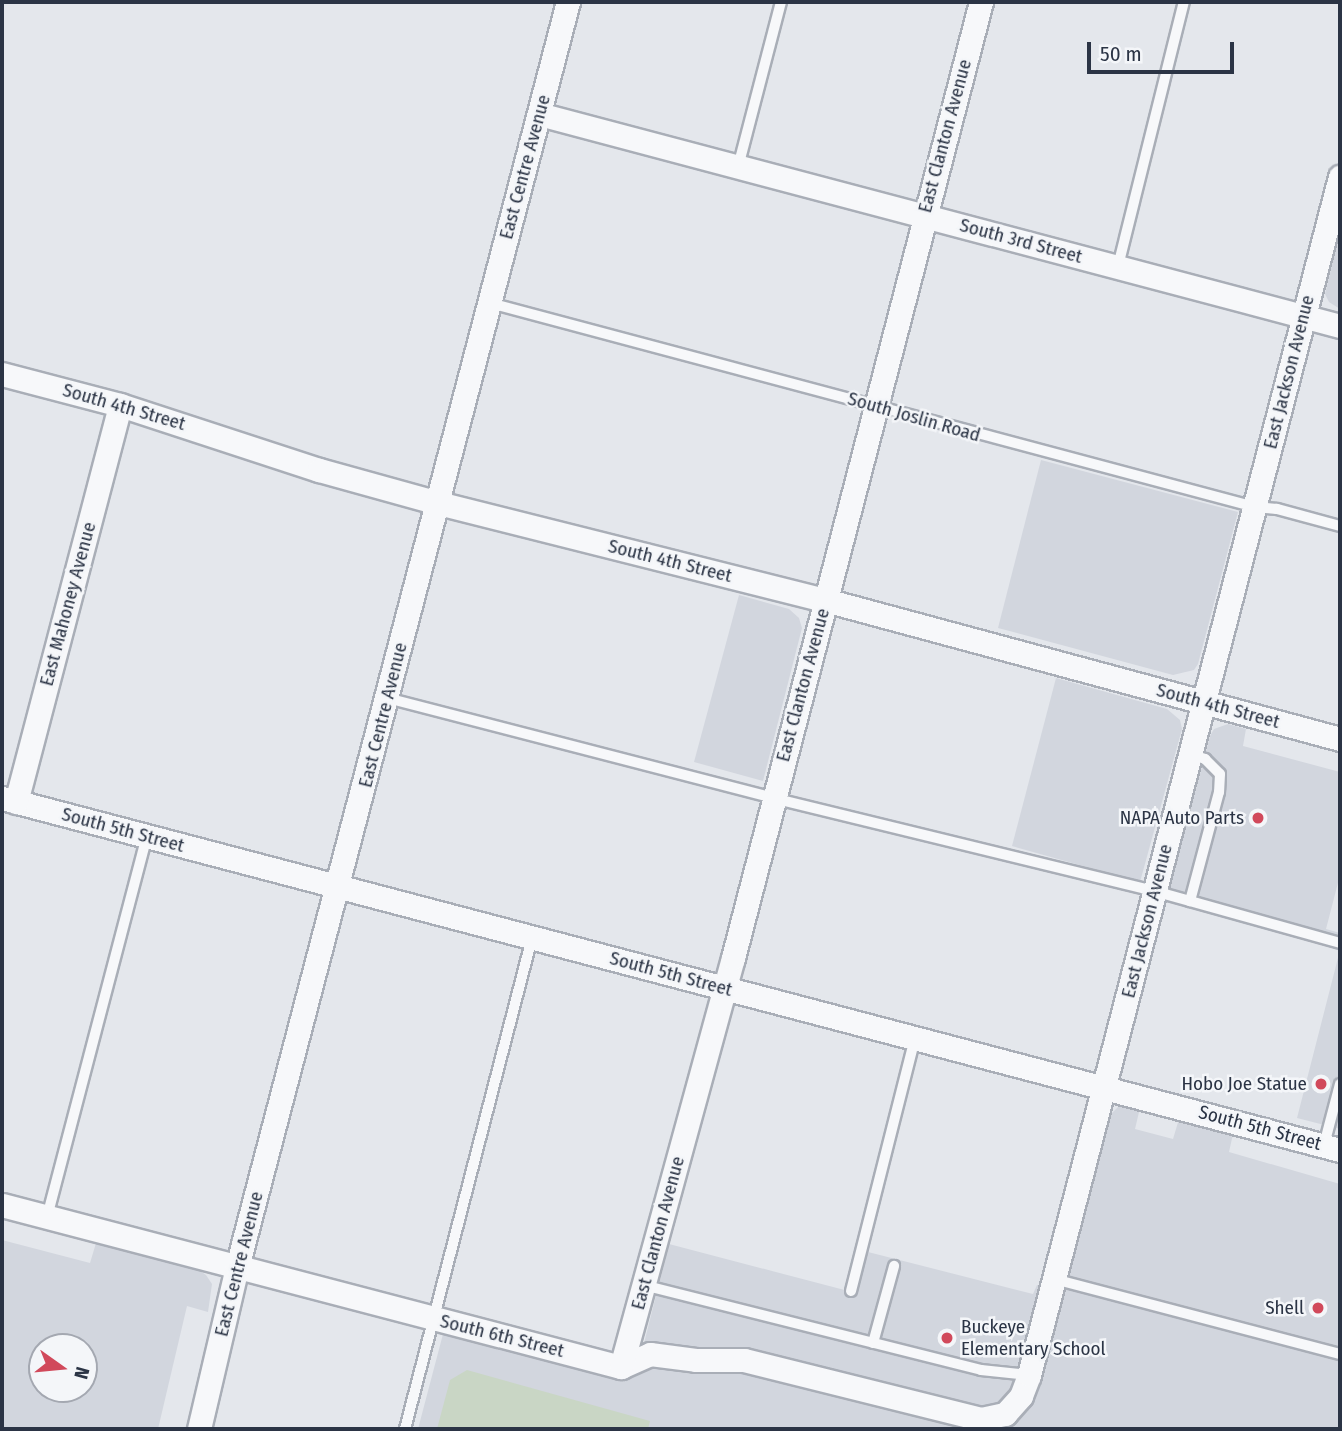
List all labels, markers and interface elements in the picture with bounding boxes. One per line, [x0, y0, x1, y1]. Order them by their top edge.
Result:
scale bar [1090, 28, 1237, 72]
text: 50 m [1100, 41, 1142, 67]
street label: East Clanton Avenue [914, 57, 976, 215]
street label: East Centre Avenue [495, 92, 555, 242]
street label: South 3rd Street [957, 214, 1085, 268]
street label: East Jackson Avenue [1259, 293, 1319, 451]
street label: South 4th Street [60, 379, 188, 435]
street label: South Joslin Road [845, 387, 983, 447]
street label: East Mahoney Avenue [35, 520, 101, 688]
street label: South 4th Street [606, 535, 734, 587]
street label: East Clanton Avenue [772, 606, 834, 764]
street label: East Centre Avenue [354, 640, 412, 790]
street label: South 4th Street [1154, 679, 1282, 733]
street label: South 5th Street [59, 803, 187, 857]
place label: NAPA Auto Parts [1120, 807, 1244, 829]
marker: NAPA Auto Parts [1250, 810, 1266, 826]
street label: East Jackson Avenue [1117, 842, 1177, 1000]
street label: South 5th Street [607, 947, 735, 1001]
place label: Hobo Joe Statue [1182, 1073, 1307, 1095]
marker: Hobo Joe Statue [1313, 1076, 1329, 1092]
street label: South 5th Street [1196, 1101, 1324, 1155]
street label: East Clanton Avenue [627, 1154, 689, 1312]
street label: East Centre Avenue [210, 1189, 268, 1339]
place label: Shell [1265, 1297, 1304, 1319]
marker: Shell [1310, 1300, 1326, 1316]
street label: South 6th Street [438, 1310, 566, 1362]
place label: Buckeye Elementary School [961, 1316, 1106, 1360]
marker: Buckeye Elementary School [939, 1330, 955, 1346]
north arrow [28, 1333, 98, 1403]
text: N [69, 1365, 94, 1382]

